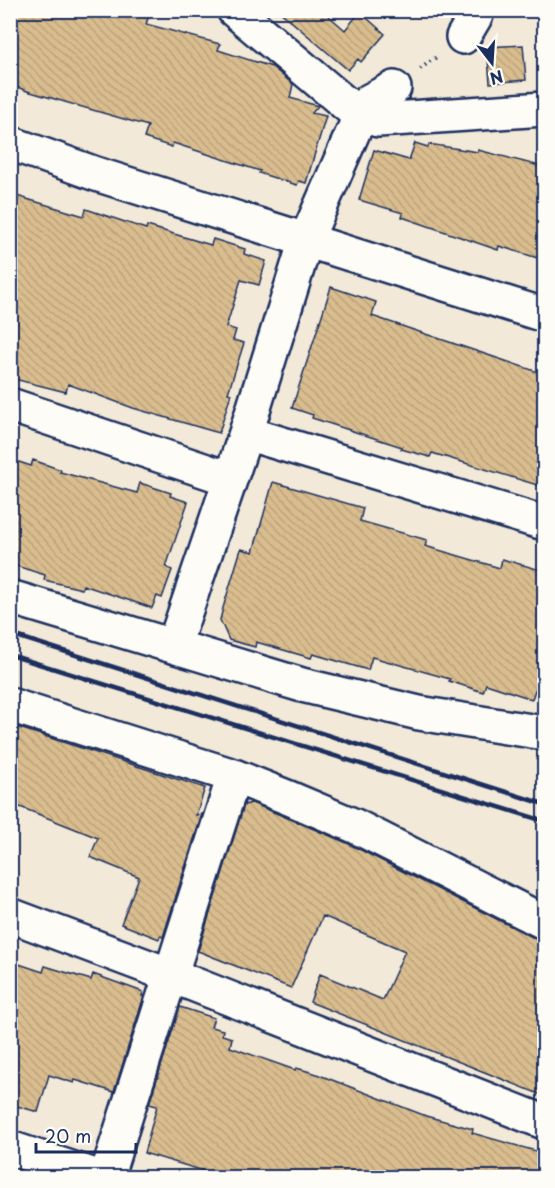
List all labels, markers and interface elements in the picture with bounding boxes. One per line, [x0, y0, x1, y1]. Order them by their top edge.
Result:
north arrow [462, 33, 522, 93]
text: N [487, 65, 506, 92]
scale bar [36, 1116, 136, 1154]
text: 20 m [45, 1122, 91, 1149]

